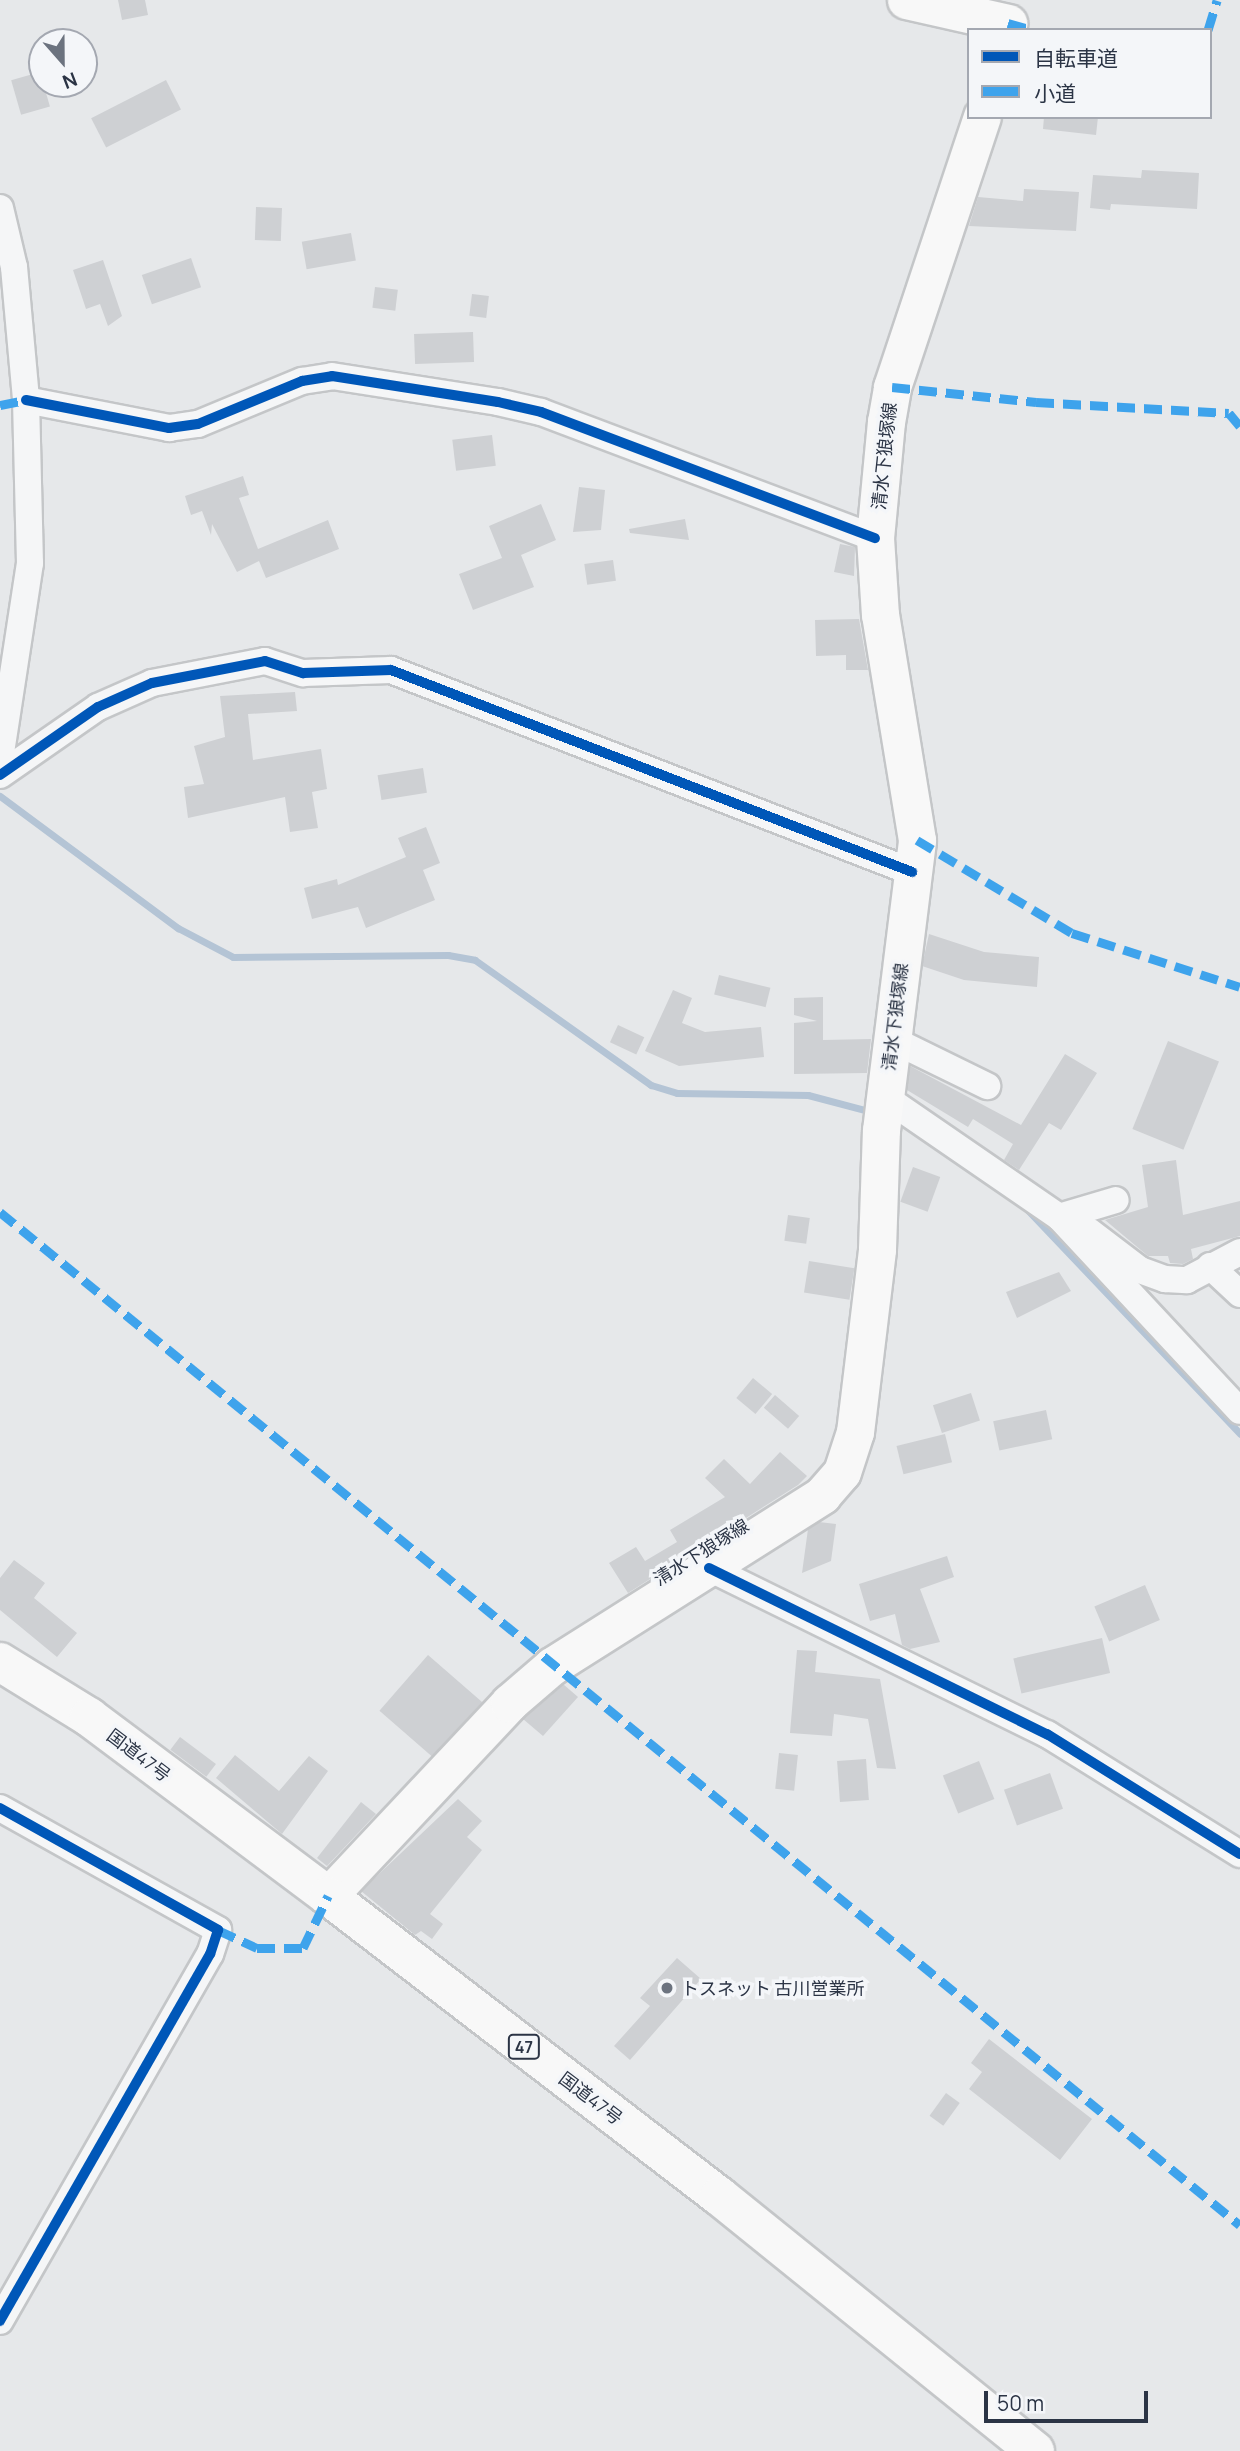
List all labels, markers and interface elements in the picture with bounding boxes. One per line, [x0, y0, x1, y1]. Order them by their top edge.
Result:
north arrow [28, 28, 98, 98]
legend [967, 28, 1212, 119]
text: 自転車道 [1034, 44, 1118, 72]
text: N [59, 66, 81, 95]
text: 小道 [1034, 79, 1076, 107]
street label: 清水下狼塚線 [868, 401, 900, 511]
street label: 清水下狼塚線 [878, 962, 912, 1072]
street label: 清水下狼塚線 [649, 1514, 753, 1590]
street label: 国道47号 [103, 1724, 175, 1786]
place label: トスネット 古川営業所 [681, 1977, 865, 1999]
marker: トスネット 古川営業所 [659, 1980, 675, 1996]
road number: 47 [506, 2035, 542, 2060]
street label: 国道47号 [555, 2067, 627, 2129]
scale bar [988, 2378, 1152, 2422]
text: 50 m [997, 2389, 1044, 2417]

